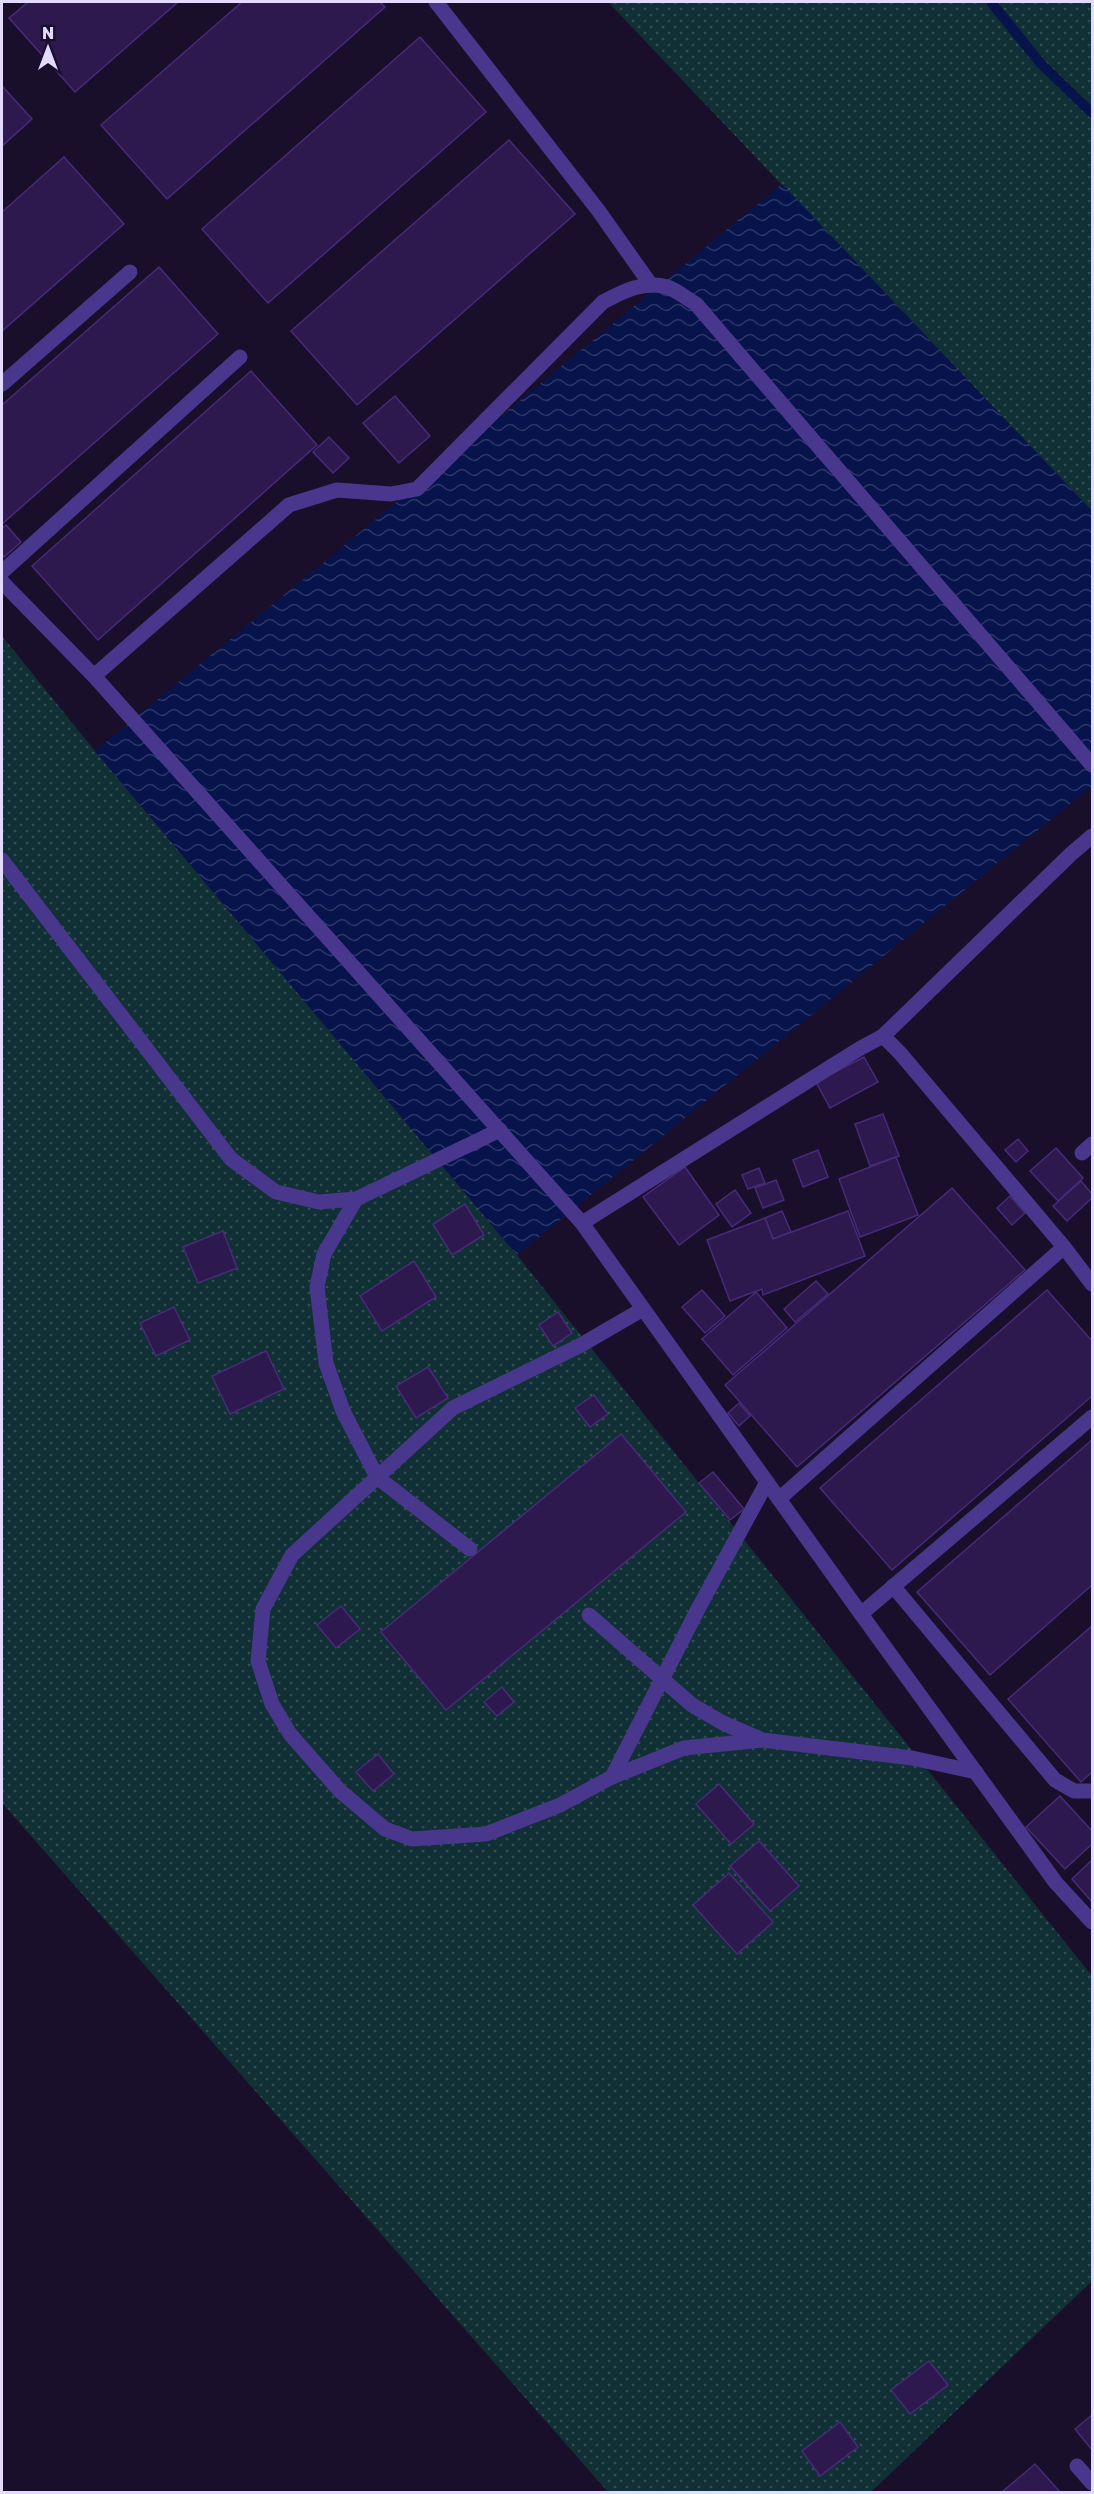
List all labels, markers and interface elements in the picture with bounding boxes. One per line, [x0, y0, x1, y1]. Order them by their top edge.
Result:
north arrow [18, 18, 78, 78]
text: N [42, 23, 54, 43]

